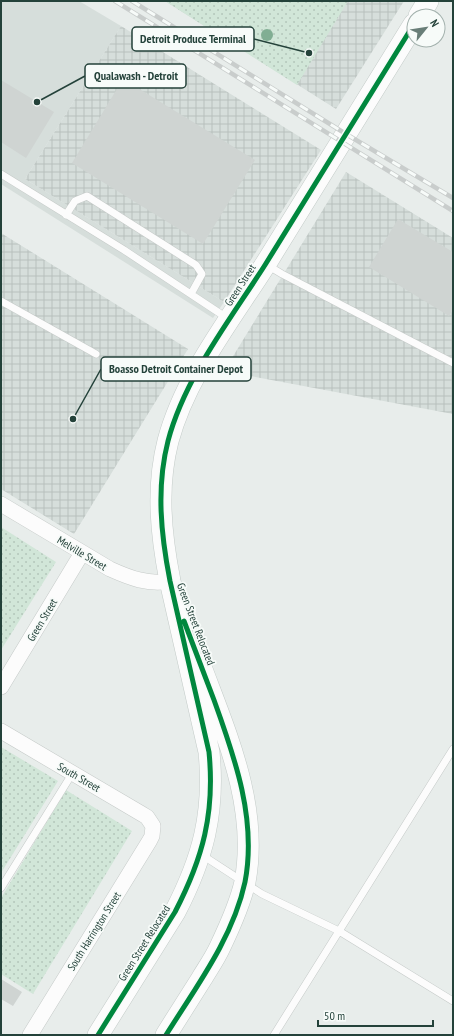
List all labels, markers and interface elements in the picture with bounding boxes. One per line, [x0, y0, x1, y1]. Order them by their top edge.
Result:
north arrow [406, 8, 446, 48]
text: N [427, 17, 442, 29]
callout: Detroit Produce Terminal [132, 27, 254, 51]
text: Detroit Produce Terminal [140, 31, 246, 46]
callout: Qualawash - Detroit [85, 64, 186, 88]
text: Qualawash - Detroit [94, 68, 178, 83]
street label: Green Street [221, 261, 259, 309]
callout: Boasso Detroit Container Depot [101, 357, 251, 381]
text: Boasso Detroit Container Depot [109, 361, 244, 376]
street label: Melville Street [55, 533, 109, 573]
street label: Green Street Relocated [174, 581, 218, 667]
street label: Green Street [24, 596, 60, 644]
street label: South Street [55, 759, 103, 795]
street label: South Harrington Street [64, 889, 124, 973]
street label: Green Street Relocated [115, 902, 173, 984]
scale bar [318, 1002, 433, 1028]
text: 50 m [324, 1008, 345, 1023]

